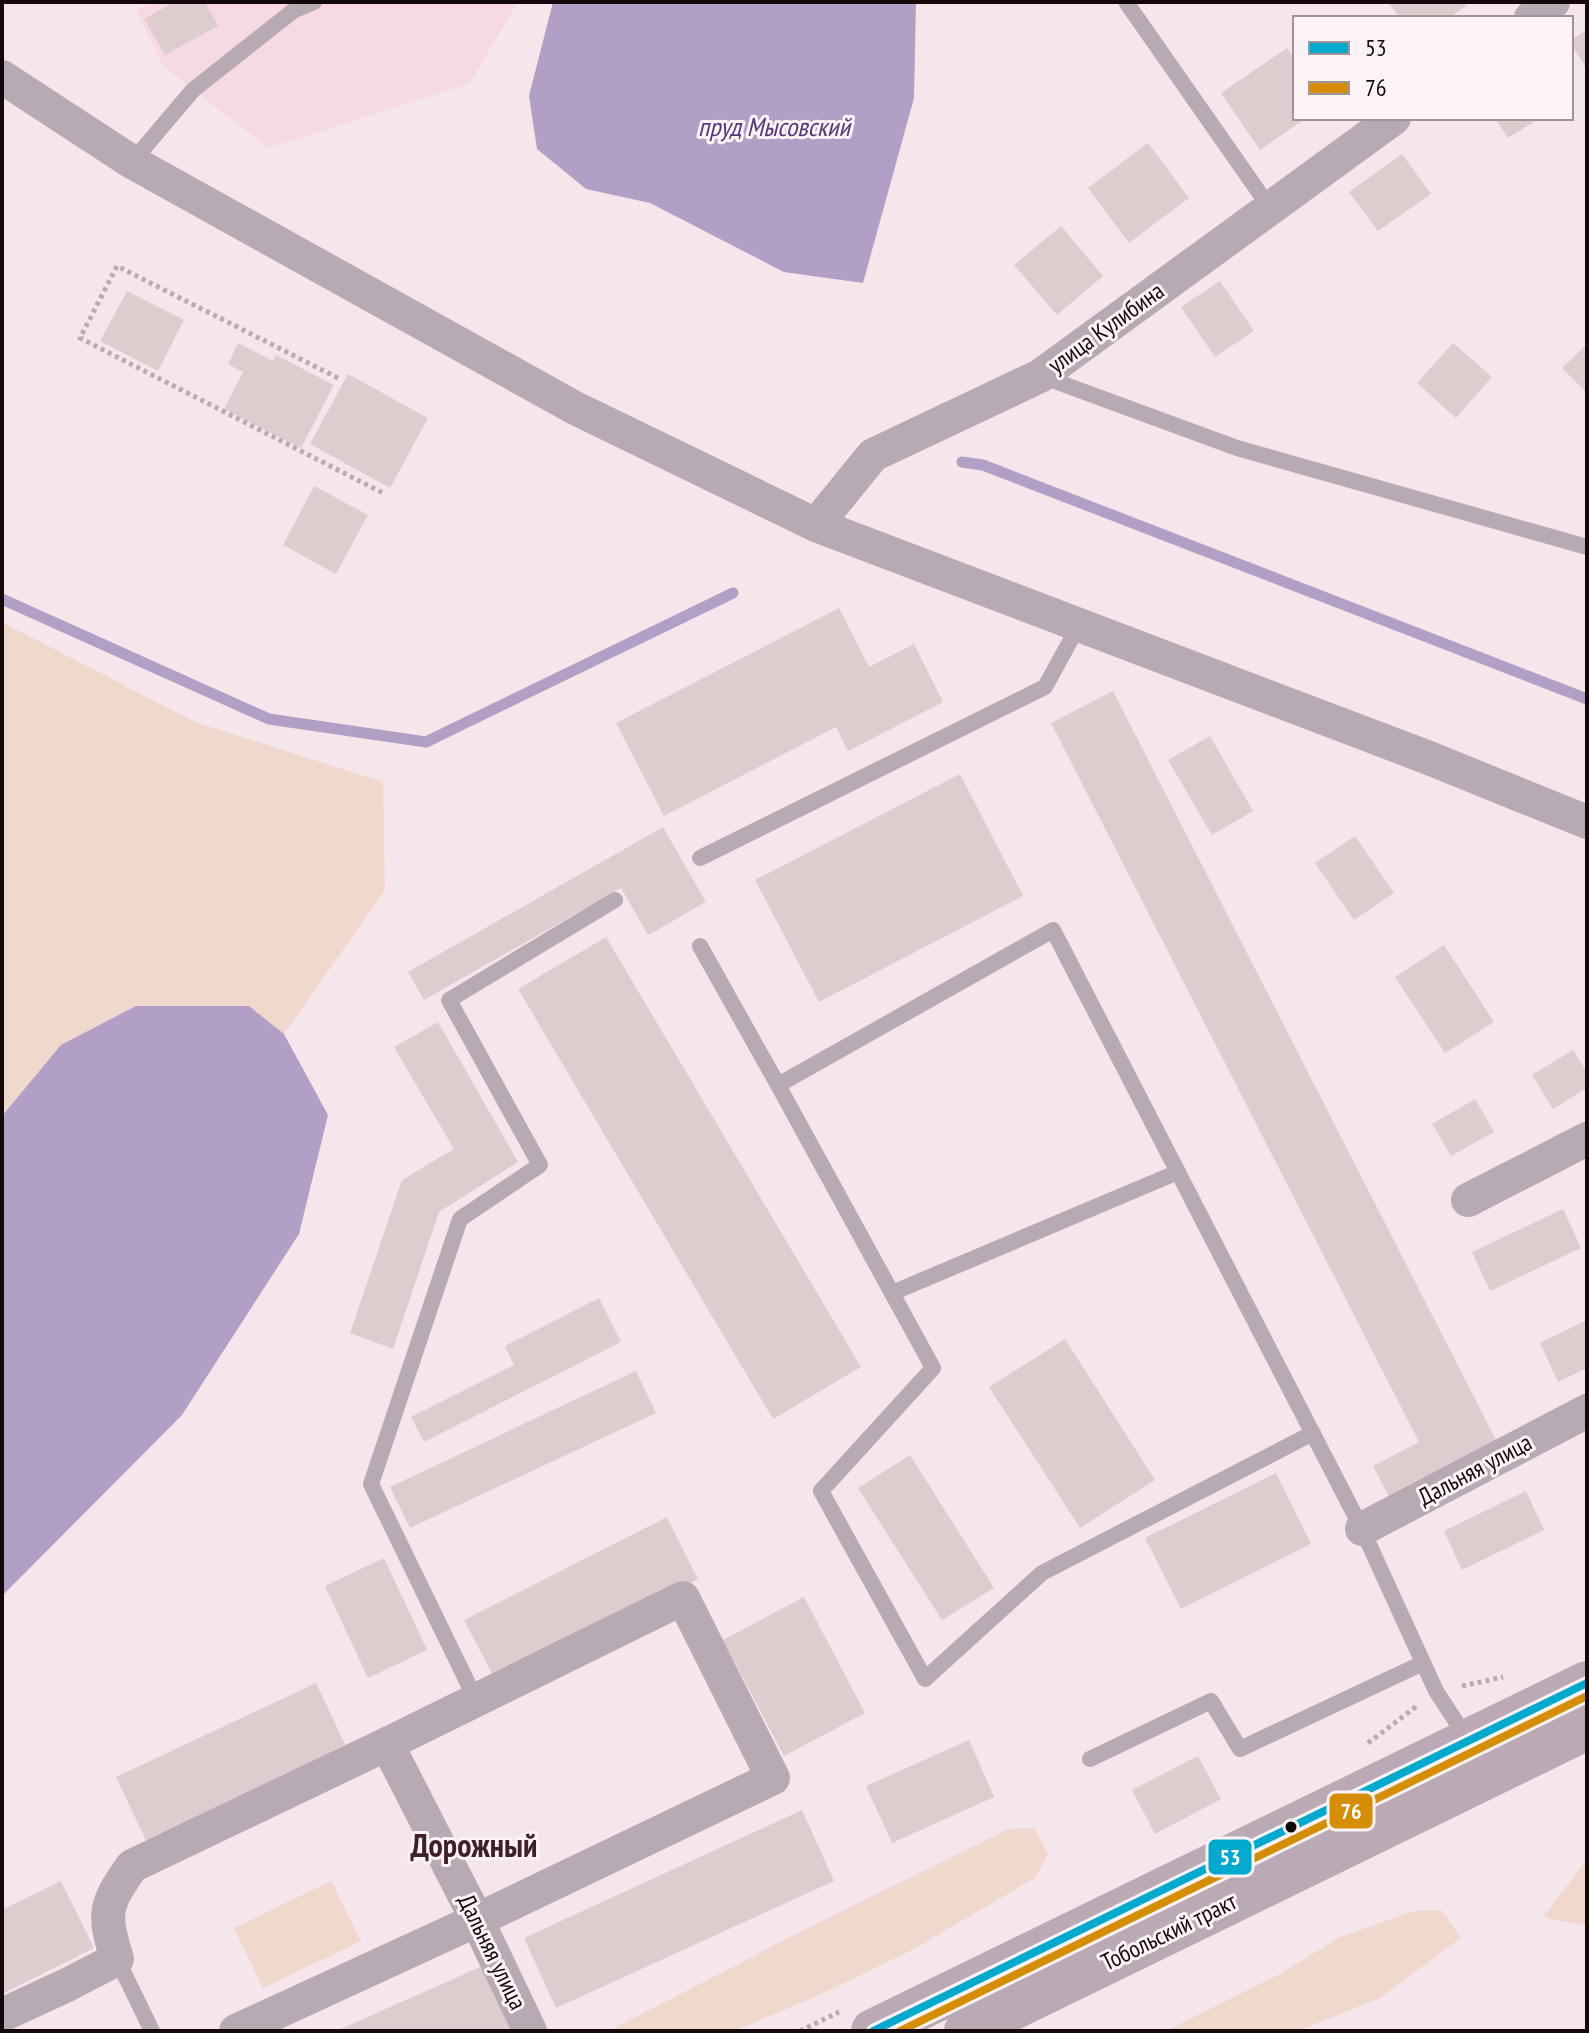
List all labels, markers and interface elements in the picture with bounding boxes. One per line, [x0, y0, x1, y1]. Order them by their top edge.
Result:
legend [1293, 16, 1573, 120]
text: 53 [1365, 32, 1387, 63]
text: 76 [1365, 72, 1387, 103]
water label: пруд Мысовский [698, 110, 852, 143]
street label: улица Кулибина [1042, 275, 1170, 380]
street label: Дальняя улица [1412, 1427, 1537, 1512]
line badge: 76 [1328, 1792, 1374, 1830]
text: 76 [1340, 1797, 1362, 1825]
unlabelled marker [1283, 1819, 1299, 1835]
district label: Дорожный [411, 1824, 537, 1866]
line badge: 53 [1207, 1838, 1253, 1876]
text: 53 [1219, 1843, 1241, 1871]
street label: Тобольский тракт [1096, 1885, 1242, 1978]
street label: Дальняя улица [451, 1889, 534, 2015]

